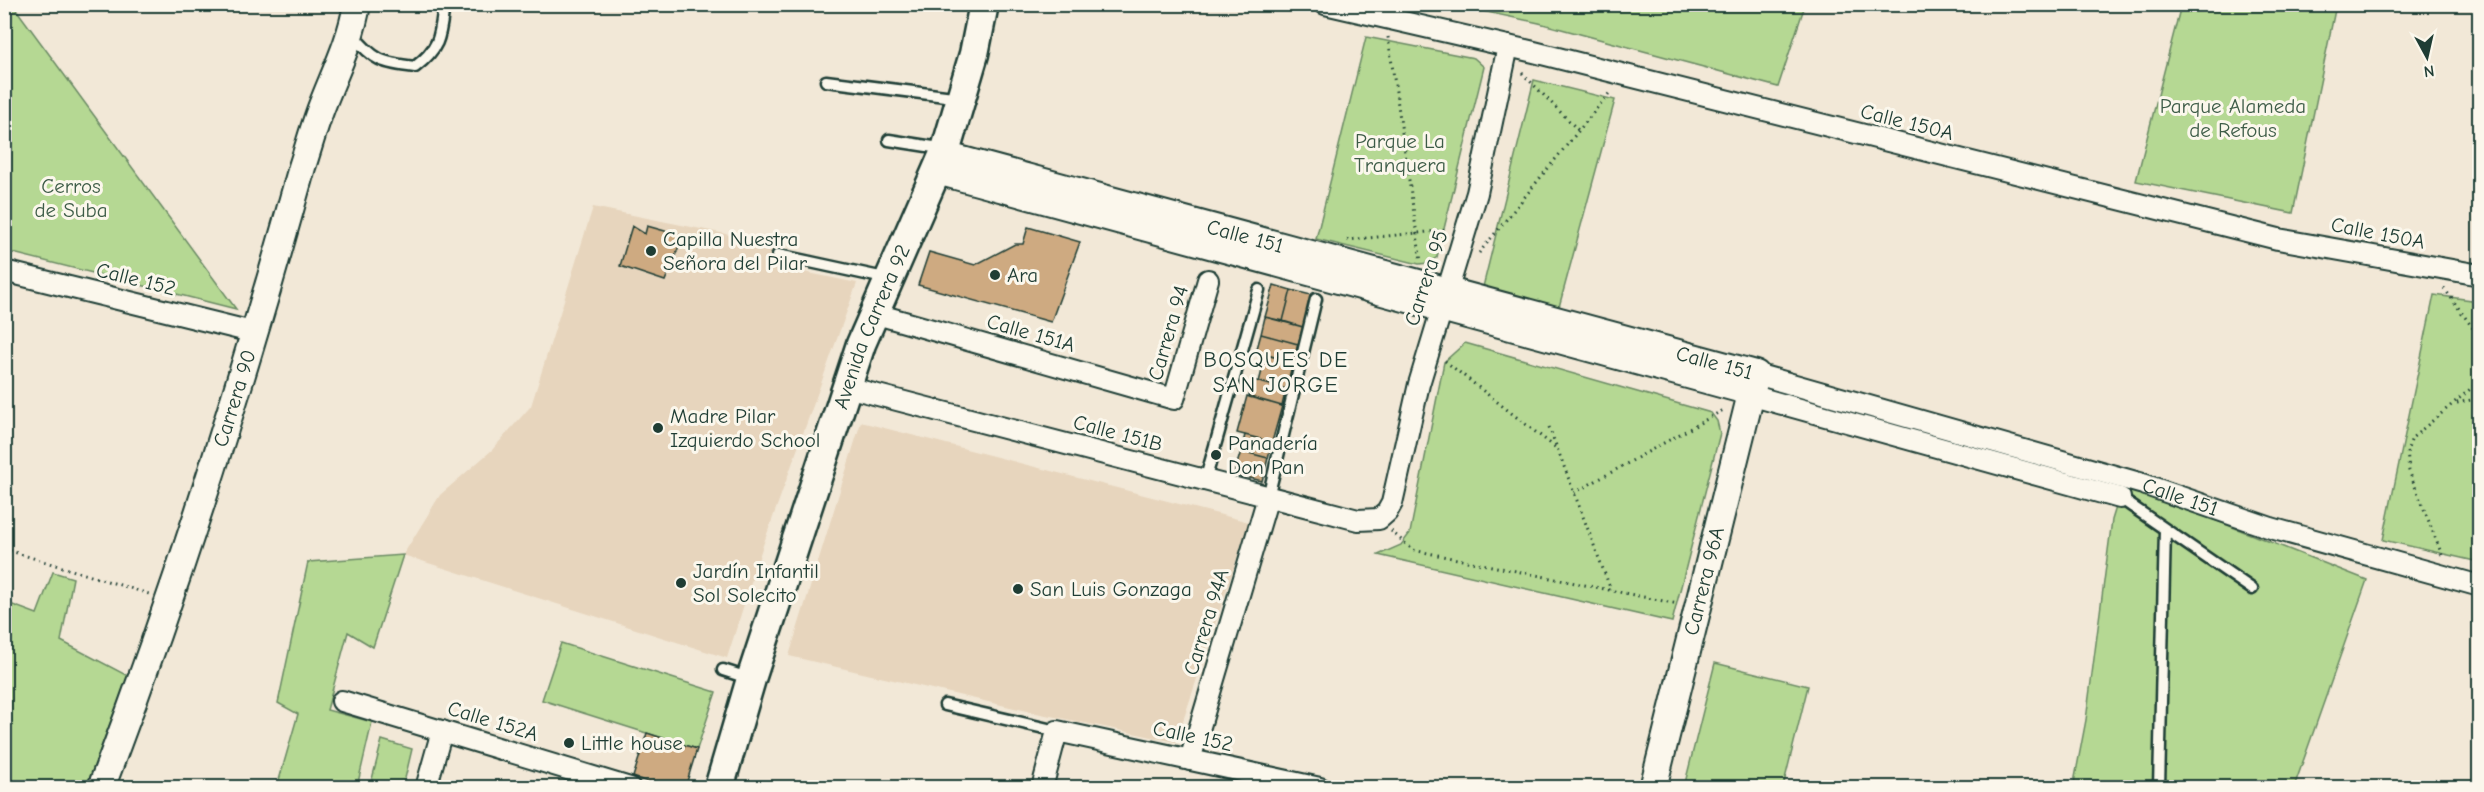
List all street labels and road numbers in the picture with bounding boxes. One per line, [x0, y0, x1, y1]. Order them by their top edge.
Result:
street label: Calle 150A [1858, 99, 1956, 145]
street label: Calle 150A [2329, 212, 2427, 254]
street label: Calle 151 [1204, 214, 1286, 258]
street label: Carrera 95 [1399, 227, 1453, 329]
street label: Avenida Carrera 92 [828, 241, 915, 412]
street label: Calle 152 [94, 258, 178, 300]
street label: Carrera 94 [1143, 283, 1193, 383]
street label: Calle 151A [984, 309, 1078, 357]
street label: Calle 151 [1673, 341, 1756, 385]
street label: Carrera 90 [208, 347, 261, 450]
street label: Calle 151B [1071, 410, 1165, 456]
street label: Calle 151 [2139, 473, 2222, 521]
street label: Carrera 96A [1679, 524, 1729, 638]
street label: Carrera 94A [1178, 566, 1234, 678]
street label: Calle 152A [445, 696, 541, 746]
street label: Calle 152 [1151, 716, 1235, 756]

